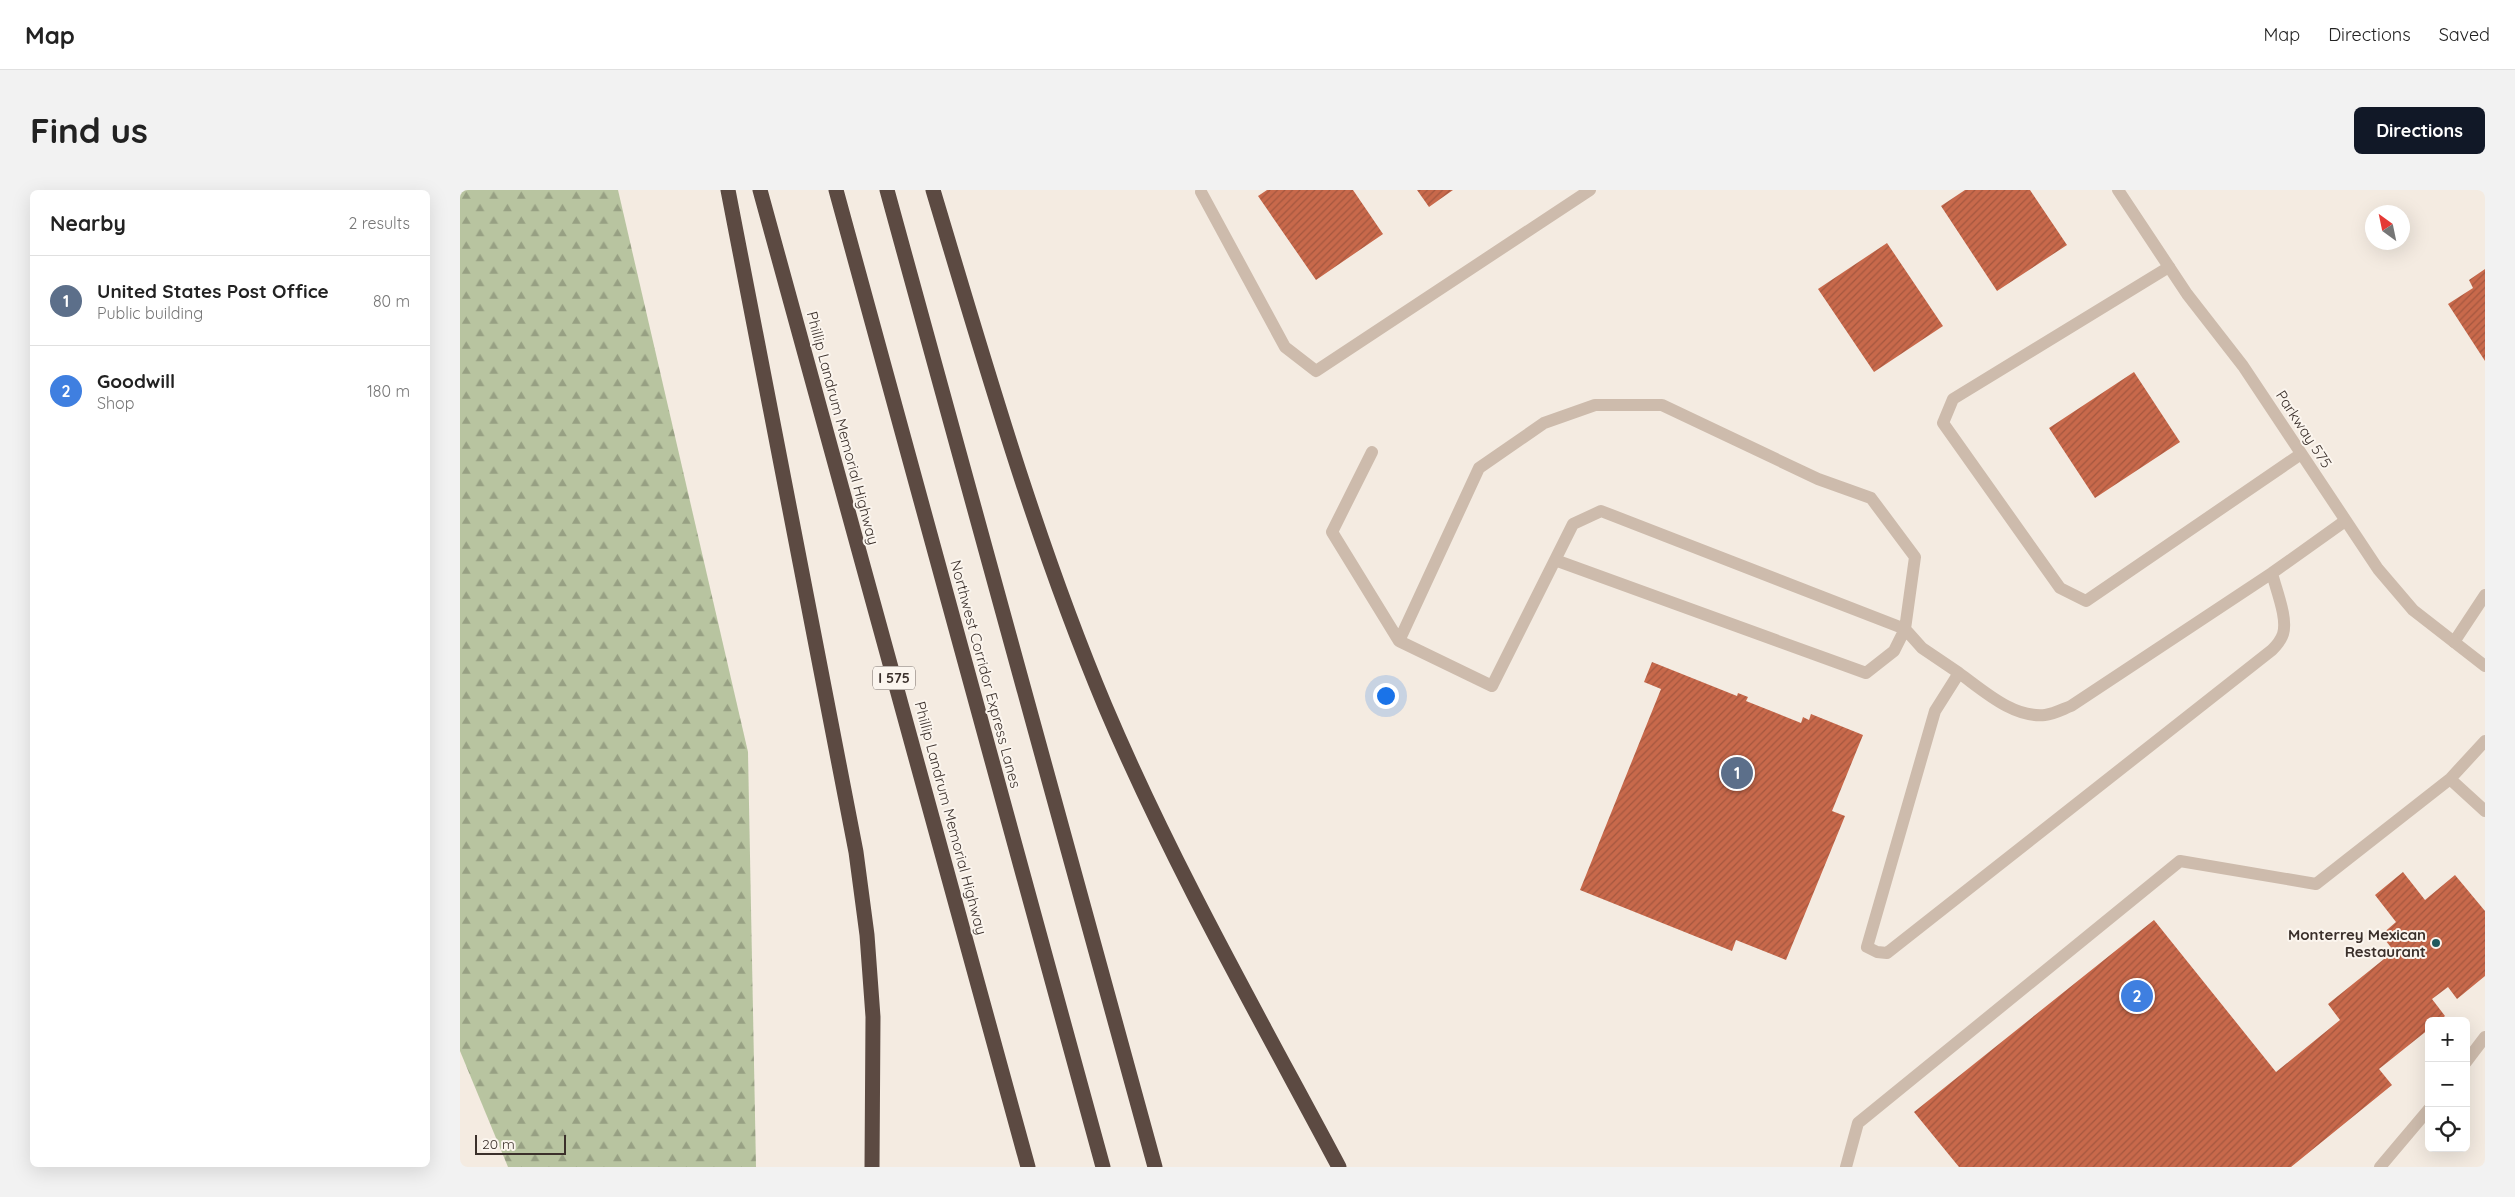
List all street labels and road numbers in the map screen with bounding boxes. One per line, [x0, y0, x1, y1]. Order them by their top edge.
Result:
street label: Phillip Landrum Memorial Highway [803, 309, 883, 547]
street label: Parkway 575 [2272, 387, 2336, 471]
street label: Northwest Corridor Express Lanes [946, 558, 1026, 790]
road number: I 575 [873, 666, 915, 689]
street label: Phillip Landrum Memorial Highway [911, 699, 991, 937]

